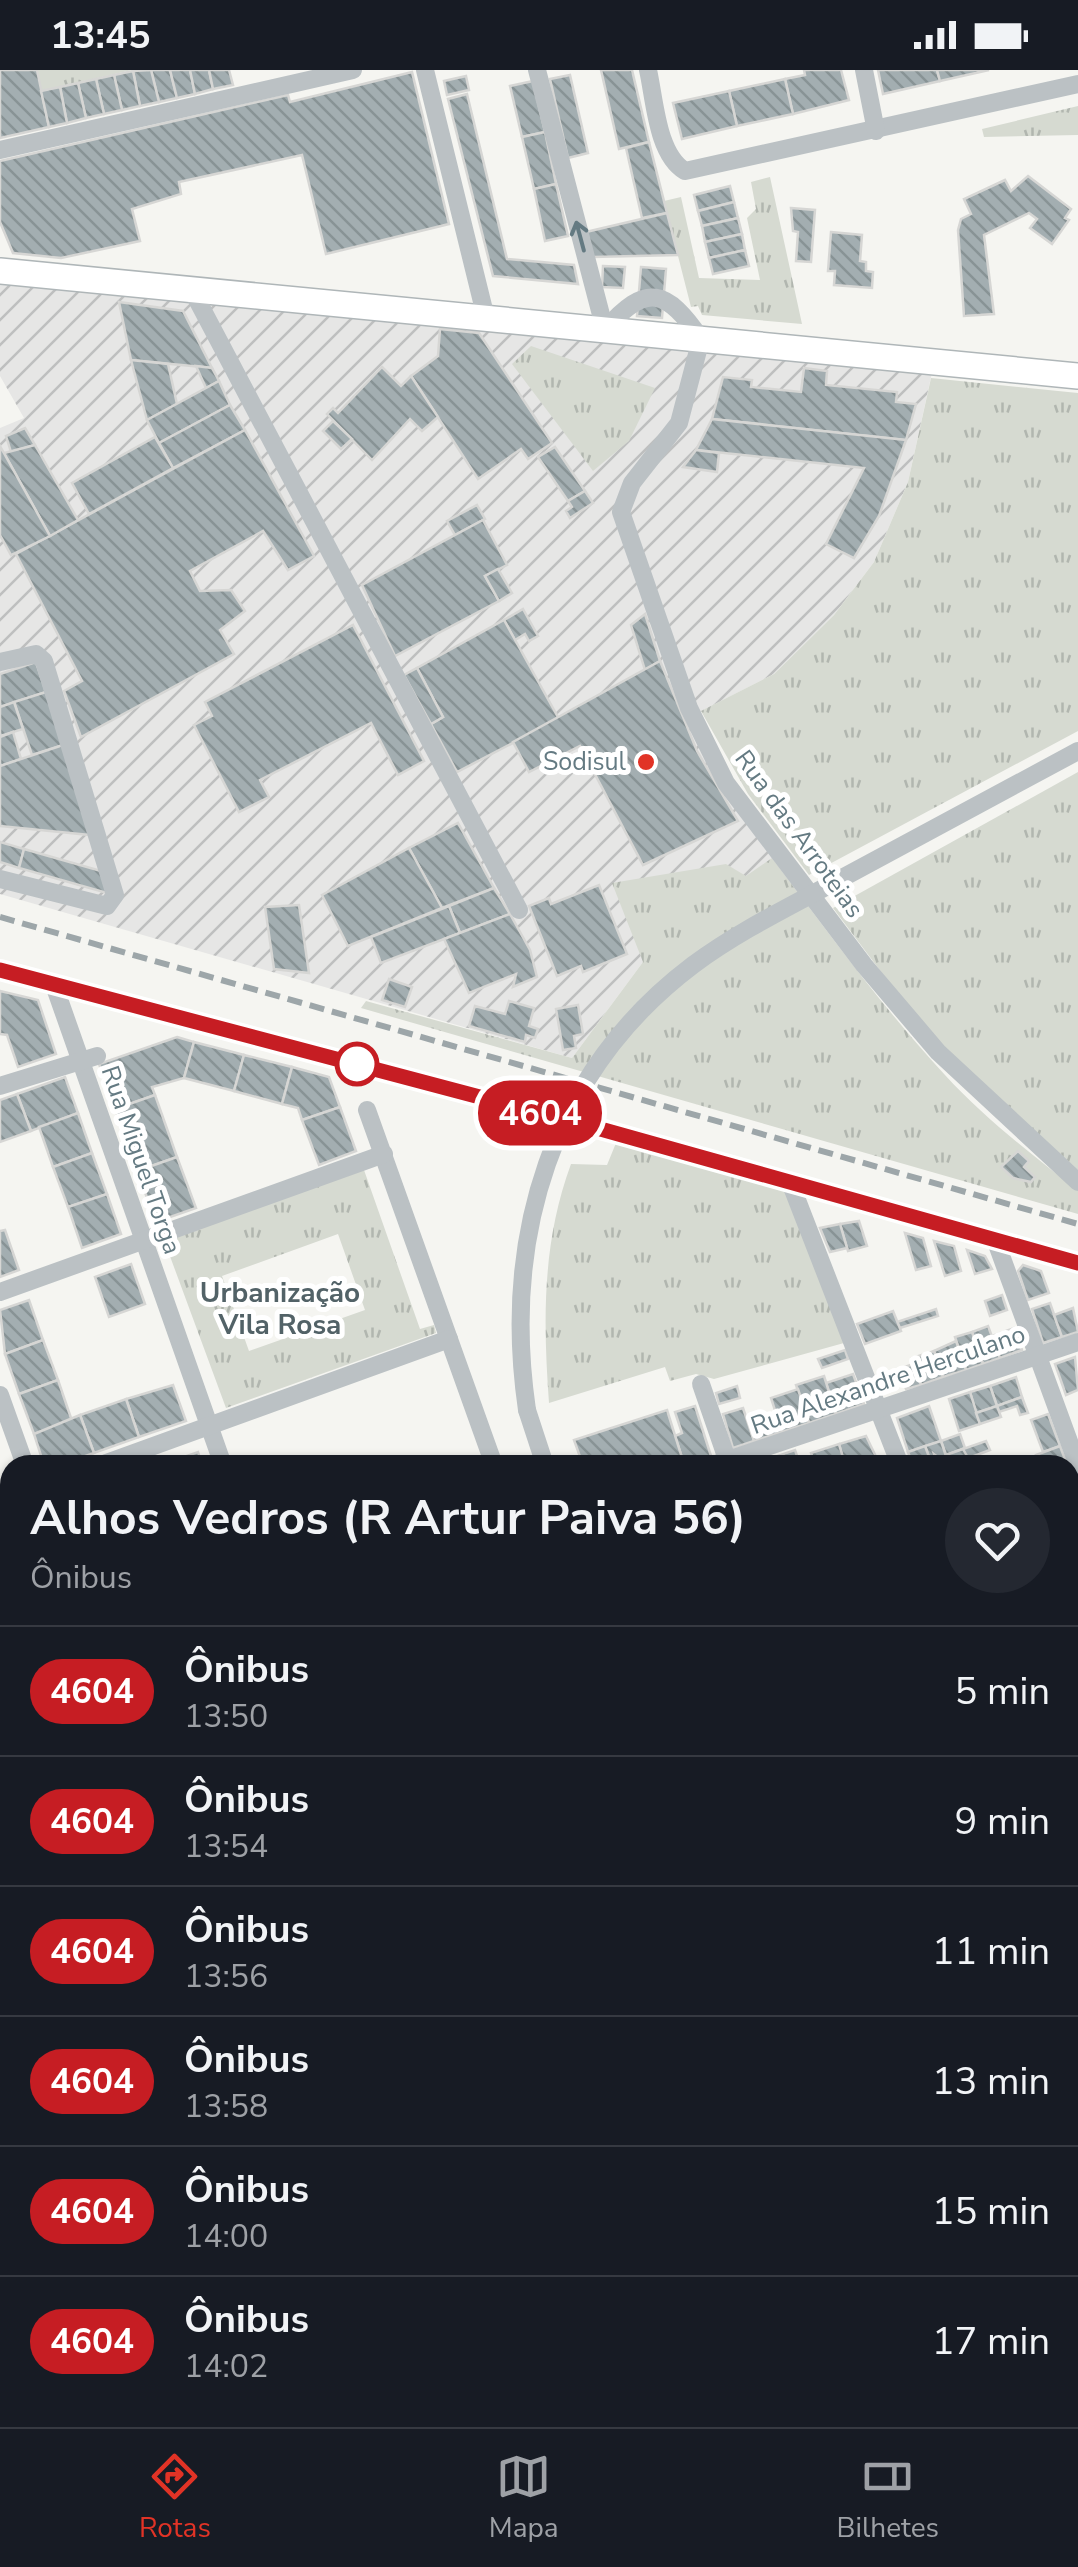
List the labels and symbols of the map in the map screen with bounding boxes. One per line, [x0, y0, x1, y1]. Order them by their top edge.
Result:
one-way arrow [570, 220, 589, 252]
street label: Rua das Arroteias [727, 743, 871, 925]
place label: Sodisul [543, 745, 627, 779]
marker: Sodisul [635, 751, 657, 773]
unlabelled marker [336, 1043, 378, 1085]
street label: Rua Miguel Torga [93, 1061, 189, 1259]
line badge: 4604 [470, 1080, 610, 1146]
district label: Urbanização Vila Rosa [200, 1274, 360, 1344]
street label: Rua Alexandre Herculano [746, 1317, 1030, 1443]

